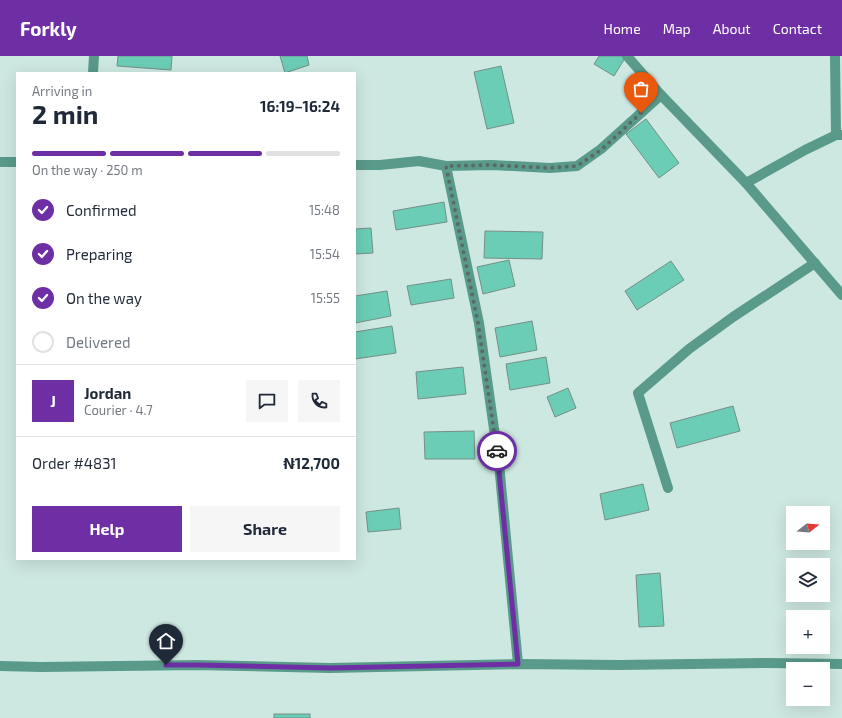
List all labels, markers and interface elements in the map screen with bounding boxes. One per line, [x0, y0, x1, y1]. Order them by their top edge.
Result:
text: Forkly [20, 17, 77, 40]
text: Home [604, 20, 641, 37]
text: Map [663, 20, 691, 37]
text: About [713, 20, 751, 37]
text: Contact [773, 20, 822, 37]
pin [624, 72, 658, 113]
icon: bag [630, 78, 652, 100]
text: Arriving in [32, 83, 92, 99]
text: 16:19–16:24 [260, 97, 340, 115]
text: 2 min [32, 98, 98, 129]
text: On the way · 250 m [32, 162, 143, 178]
icon: check [32, 199, 54, 221]
text: Confirmed [66, 201, 137, 219]
text: 15:48 [309, 202, 340, 218]
icon: check [32, 243, 54, 265]
text: Preparing [66, 245, 132, 263]
text: 15:54 [310, 246, 340, 262]
icon: check [32, 287, 54, 309]
text: On the way [66, 289, 142, 307]
text: 15:55 [311, 290, 340, 306]
text: Delivered [66, 333, 131, 351]
button: chat [246, 380, 288, 422]
button: phone [298, 380, 340, 422]
text: Jordan [84, 384, 131, 402]
text: J [50, 392, 56, 410]
text: Courier · 4.7 [84, 402, 153, 418]
courier [477, 431, 517, 471]
icon: car [486, 440, 508, 462]
text: Order #4831 [32, 454, 117, 472]
text: ₦12,700 [283, 454, 340, 472]
button: Help [32, 506, 182, 552]
button: Share [190, 506, 340, 552]
north arrow [786, 506, 830, 550]
map controls [786, 506, 830, 706]
button: layers [786, 558, 830, 602]
button: + [786, 610, 830, 654]
pin [149, 624, 183, 665]
icon: home [155, 630, 177, 652]
button: − [786, 662, 830, 706]

